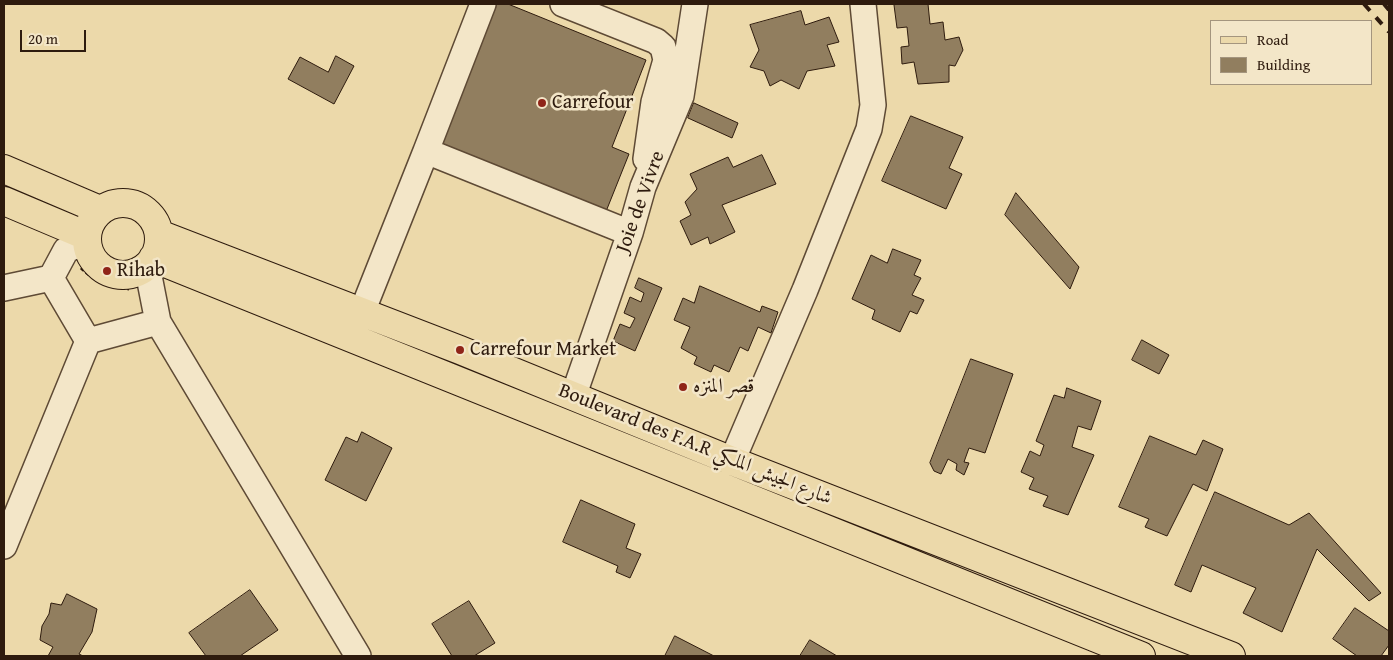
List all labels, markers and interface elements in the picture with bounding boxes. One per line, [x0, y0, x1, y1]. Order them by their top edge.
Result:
scale bar [22, 20, 89, 52]
legend [1210, 20, 1373, 85]
text: 20 m [28, 28, 58, 49]
text: Road [1257, 29, 1288, 50]
text: Building [1257, 54, 1310, 75]
place label: Carrefour [552, 91, 634, 115]
marker: Carrefour [536, 97, 548, 109]
street label: Joie de Vivre [612, 148, 670, 256]
place label: Rihab [117, 259, 165, 283]
marker: Rihab [101, 265, 113, 277]
place label: Carrefour Market [470, 338, 616, 362]
marker: Carrefour Market [454, 344, 466, 356]
place label: قصر المنزه [693, 375, 754, 399]
street label: Boulevard des F.A.R شارع الجيش الملكي [555, 379, 835, 511]
marker: قصر المنزه [677, 381, 689, 393]

